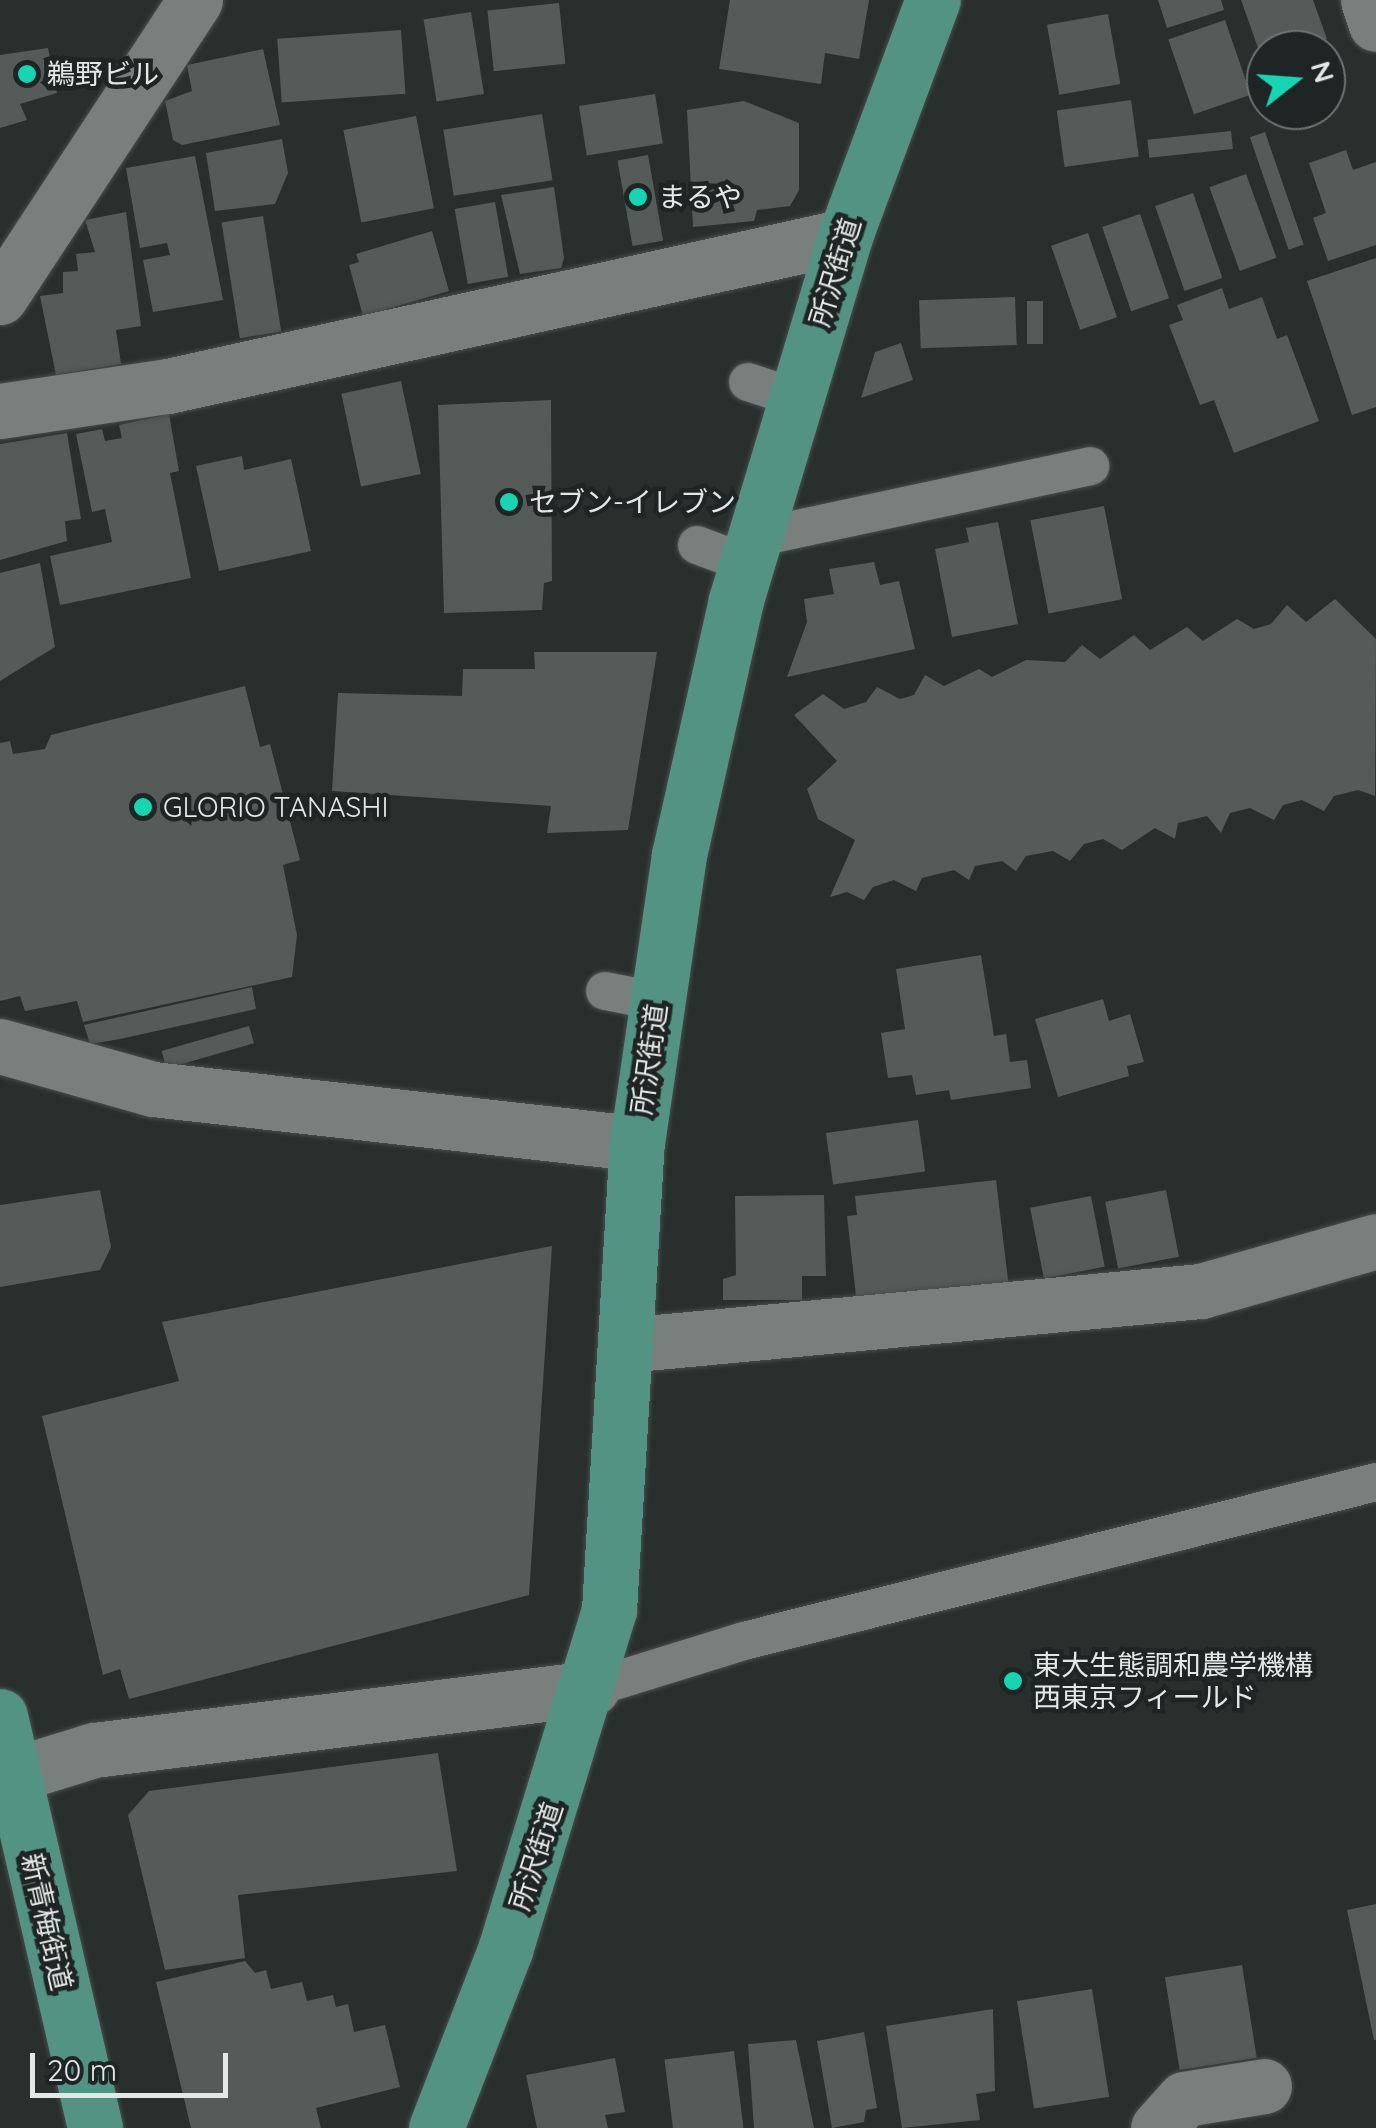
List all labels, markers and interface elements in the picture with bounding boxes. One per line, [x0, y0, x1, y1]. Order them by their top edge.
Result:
north arrow [1246, 30, 1346, 130]
place label: 鵜野ビル [47, 57, 159, 91]
text: N [1304, 57, 1343, 87]
marker: 鵜野ビル [16, 63, 38, 85]
place label: まるや [658, 180, 742, 214]
marker: まるや [627, 186, 649, 208]
street label: 所沢街道 [803, 214, 867, 330]
place label: セブン-イレブン [529, 485, 736, 519]
marker: セブン-イレブン [498, 491, 520, 513]
place label: GLORIO TANASHI [163, 790, 388, 824]
marker: GLORIO TANASHI [132, 796, 154, 818]
street label: 所沢街道 [625, 1001, 673, 1117]
place label: 東大生態調和農学機構 西東京フィールド [1033, 1648, 1313, 1714]
marker: 東大生態調和農学機構 西東京フィールド [1002, 1670, 1024, 1692]
street label: 所沢街道 [503, 1798, 569, 1914]
street label: 新青梅街道 [15, 1850, 79, 1994]
scale bar [35, 2033, 232, 2095]
text: 20 m [47, 2051, 117, 2089]

